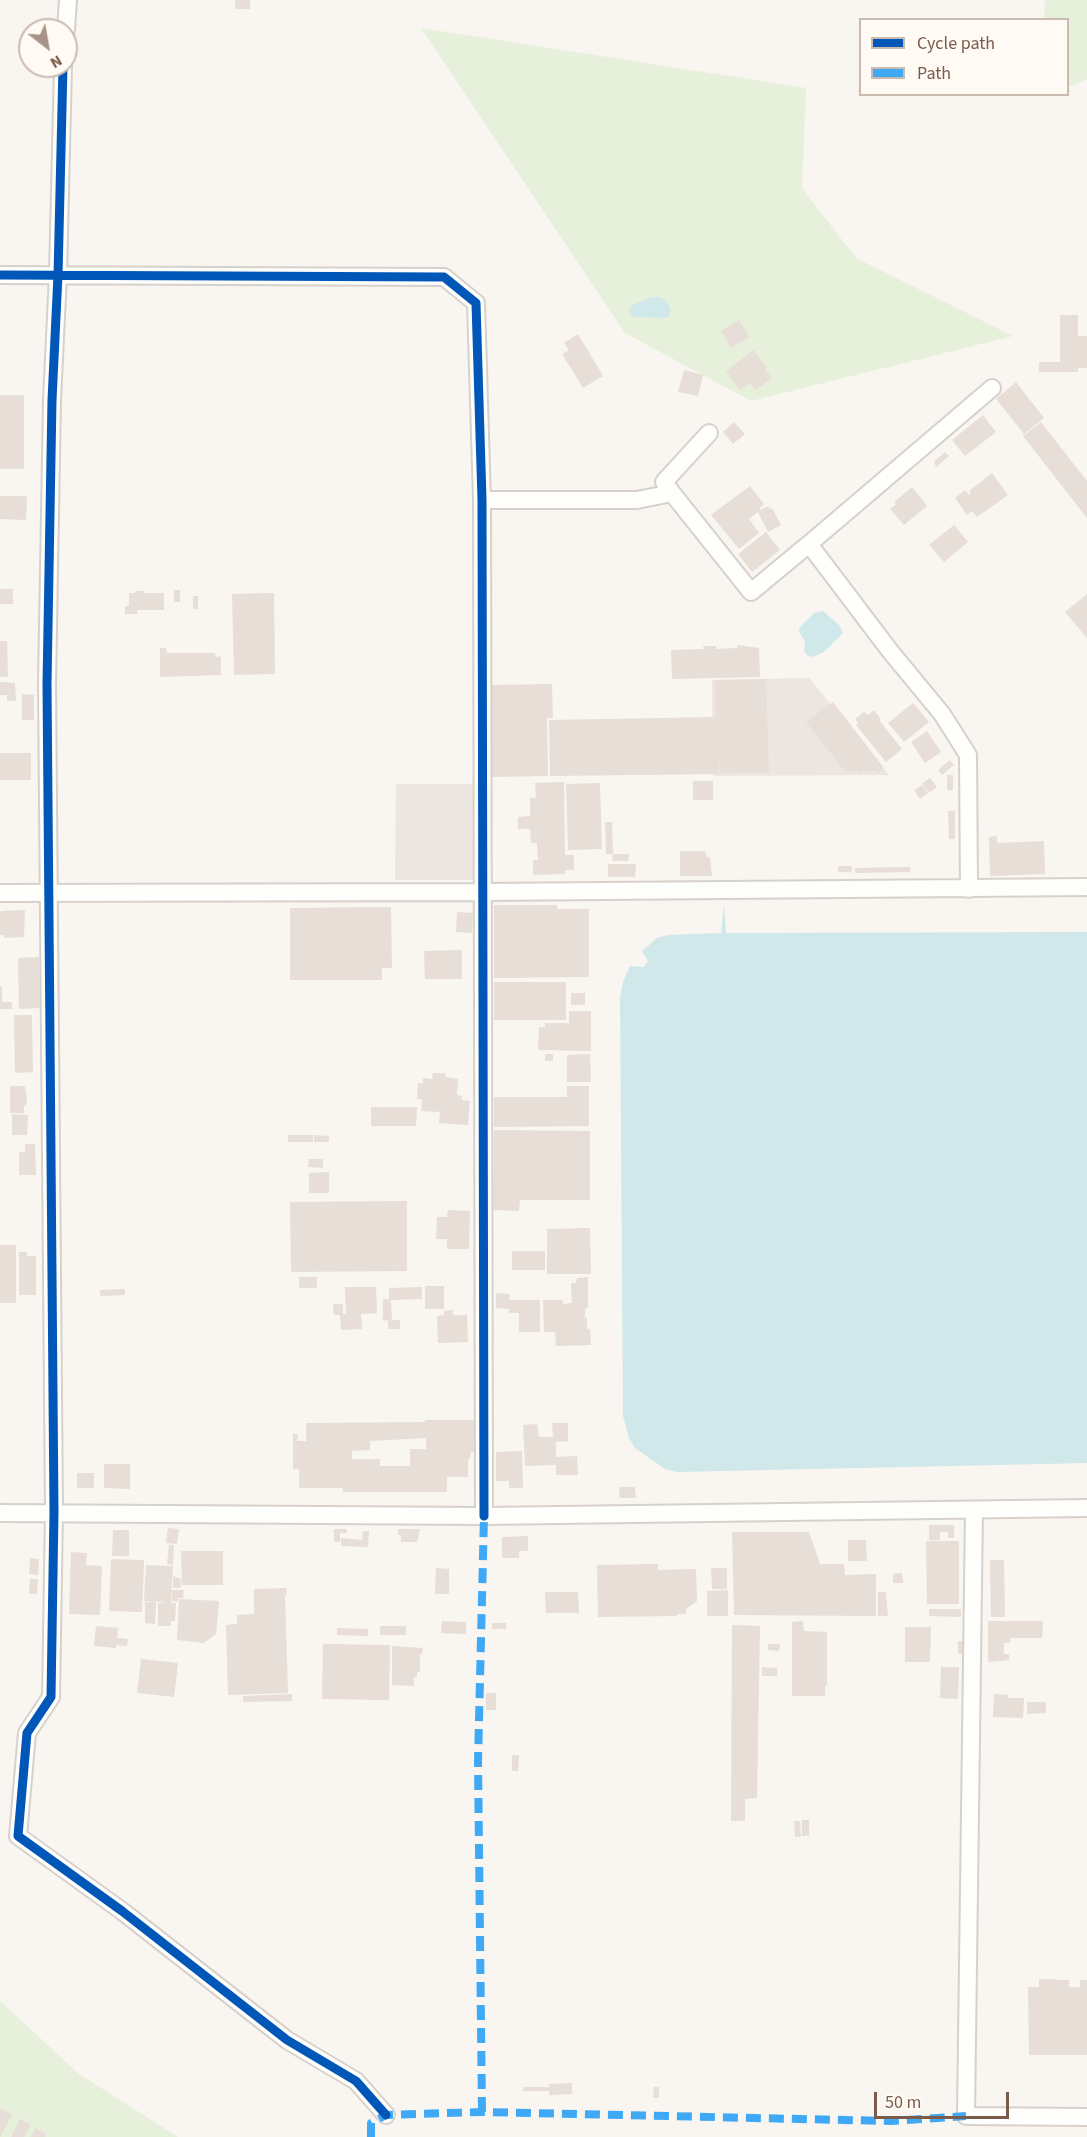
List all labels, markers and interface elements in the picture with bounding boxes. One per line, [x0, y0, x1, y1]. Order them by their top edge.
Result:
north arrow [18, 18, 78, 78]
legend [859, 18, 1069, 96]
text: Cycle path [917, 31, 995, 56]
text: N [46, 50, 66, 74]
text: Path [917, 61, 951, 86]
scale bar [877, 2080, 1012, 2118]
text: 50 m [885, 2090, 921, 2115]

